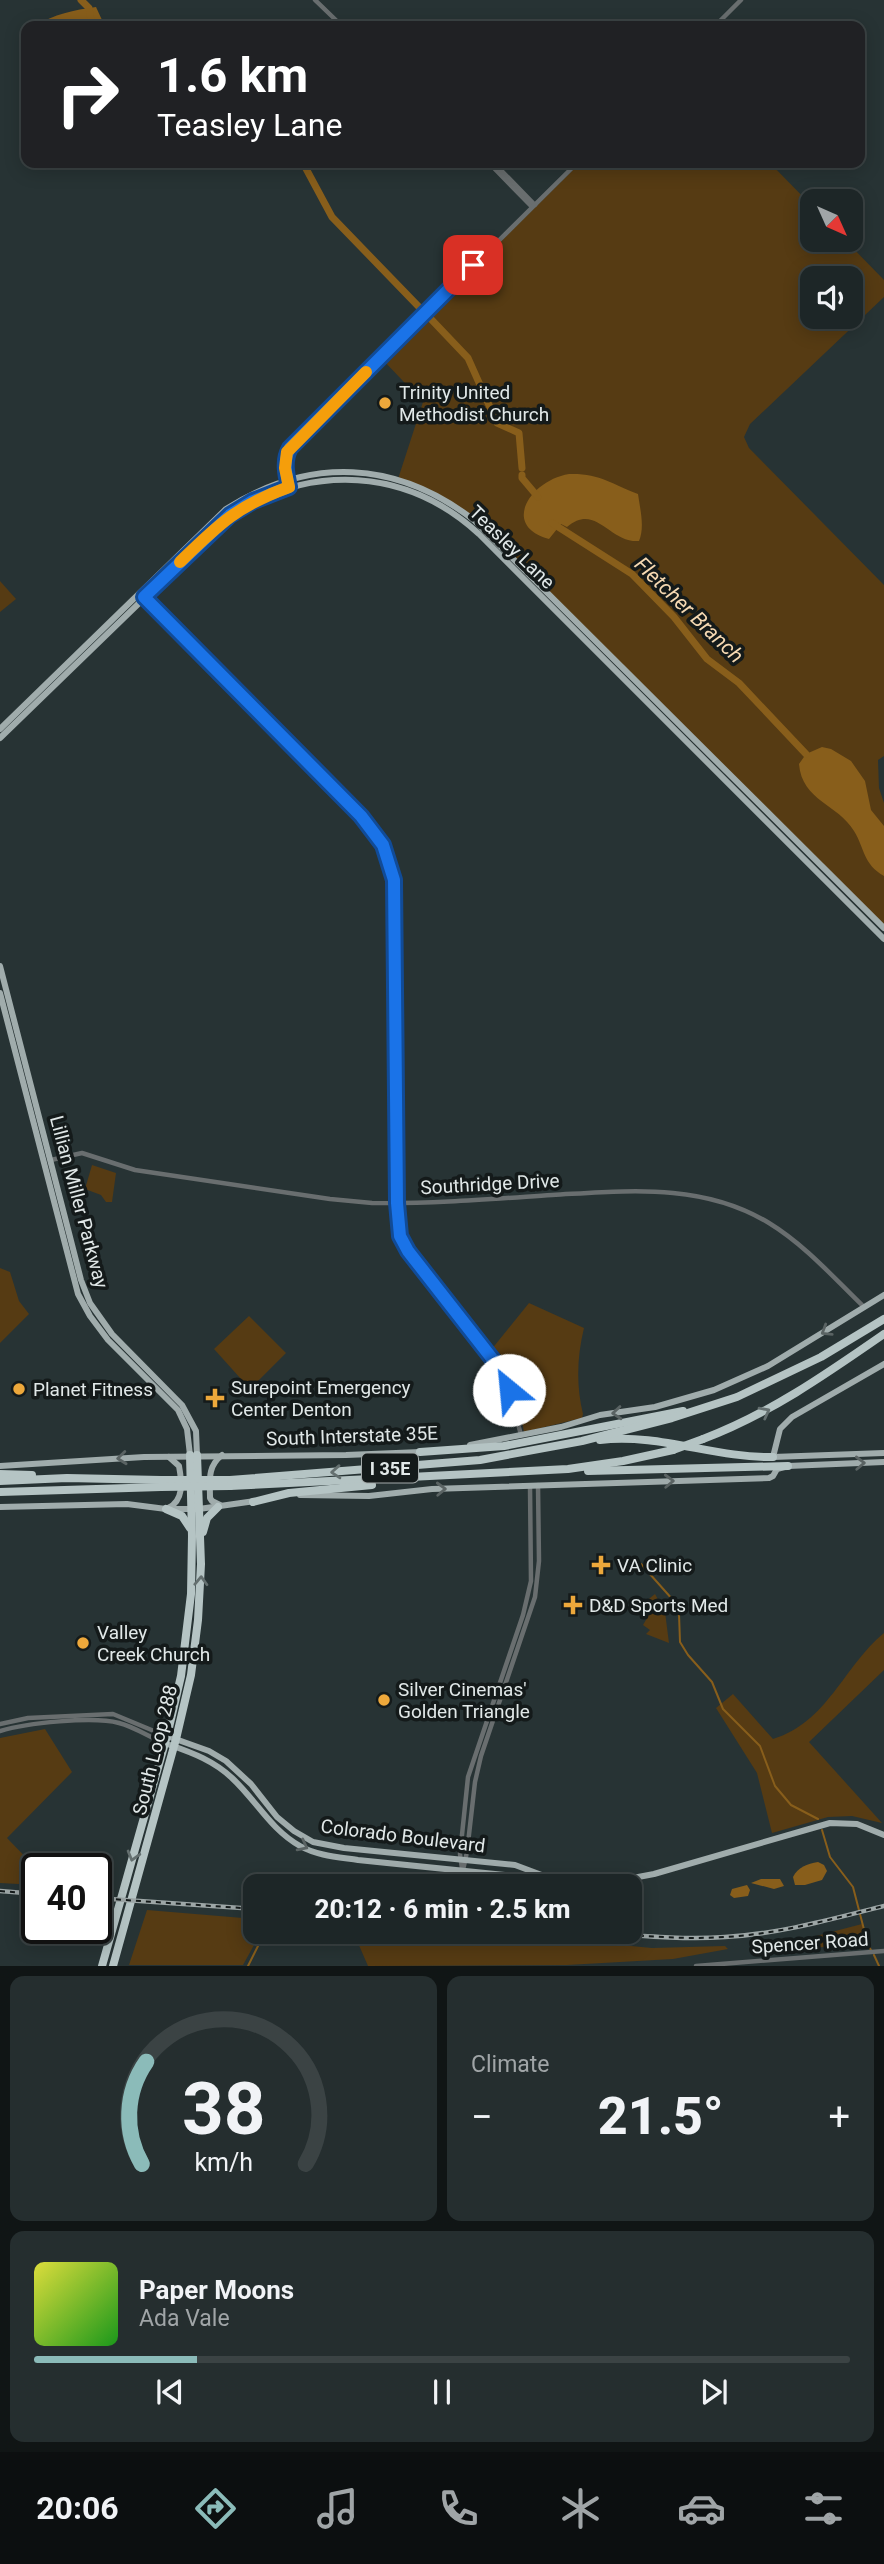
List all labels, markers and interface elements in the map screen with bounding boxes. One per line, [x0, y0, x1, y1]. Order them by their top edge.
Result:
text: 1.6 km [157, 47, 308, 104]
icon: right [42, 49, 133, 140]
text: Teasley Lane [157, 106, 342, 144]
north arrow [800, 189, 863, 252]
map controls [800, 189, 863, 329]
pin [443, 235, 503, 295]
icon: arrive [454, 246, 492, 284]
button: sound [800, 266, 863, 329]
place label: Trinity United Methodist Church [399, 381, 549, 426]
marker: Trinity United Methodist Church [377, 395, 393, 411]
street label: Teasley Lane [464, 500, 560, 594]
water label: Fletcher Branch [630, 552, 748, 668]
street label: Lillian Miller Parkway [45, 1113, 113, 1291]
street label: Southridge Drive [420, 1169, 560, 1199]
one-way arrow [821, 1322, 834, 1335]
position arrow [472, 1353, 546, 1427]
place label: Surepoint Emergency Center Denton [231, 1376, 411, 1421]
place label: Planet Fitness [33, 1378, 153, 1401]
marker: Planet Fitness [11, 1381, 27, 1397]
marker: Surepoint Emergency Center Denton [205, 1388, 225, 1408]
one-way arrow [611, 1405, 622, 1420]
one-way arrow [758, 1407, 770, 1420]
street label: South Interstate 35E [266, 1422, 438, 1450]
one-way arrow [116, 1450, 127, 1465]
road number: I 35E [362, 1454, 418, 1483]
one-way arrow [855, 1456, 866, 1471]
one-way arrow [330, 1465, 341, 1480]
one-way arrow [664, 1473, 675, 1488]
one-way arrow [436, 1482, 447, 1497]
place label: VA Clinic [617, 1554, 692, 1577]
marker: VA Clinic [591, 1555, 611, 1575]
one-way arrow [193, 1575, 208, 1586]
place label: D&D Sports Med [589, 1594, 728, 1617]
marker: D&D Sports Med [563, 1595, 583, 1615]
place label: Valley Creek Church [97, 1621, 210, 1666]
marker: Valley Creek Church [75, 1635, 91, 1651]
place label: Silver Cinemas' Golden Triangle [398, 1678, 530, 1723]
street label: South Loop 288 [128, 1683, 182, 1817]
marker: Silver Cinemas' Golden Triangle [376, 1692, 392, 1708]
street label: Colorado Boulevard [319, 1815, 487, 1857]
one-way arrow [295, 1838, 308, 1852]
one-way arrow [127, 1850, 142, 1862]
speed limit sign: 40 [21, 1853, 112, 1944]
text: 20:12 · 6 min · 2.5 km [315, 1894, 570, 1924]
street label: Spencer Road [751, 1927, 869, 1959]
text: Climate [471, 2051, 550, 2078]
text: 38 [182, 2067, 265, 2153]
text: 21.5° [598, 2086, 724, 2147]
text: − [471, 2095, 493, 2139]
text: + [828, 2095, 850, 2139]
text: km/h [194, 2148, 253, 2177]
text: Paper Moons [139, 2275, 294, 2305]
text: Ada Vale [139, 2305, 230, 2332]
icon: previous [151, 2373, 189, 2411]
icon: pause [423, 2373, 461, 2411]
icon: next [695, 2373, 733, 2411]
icon: directions [191, 2484, 240, 2533]
icon: music [313, 2484, 362, 2533]
icon: phone [434, 2484, 483, 2533]
icon: climate [556, 2484, 605, 2533]
icon: car [677, 2484, 726, 2533]
icon: filters [799, 2484, 848, 2533]
text: 20:06 [36, 2489, 119, 2527]

